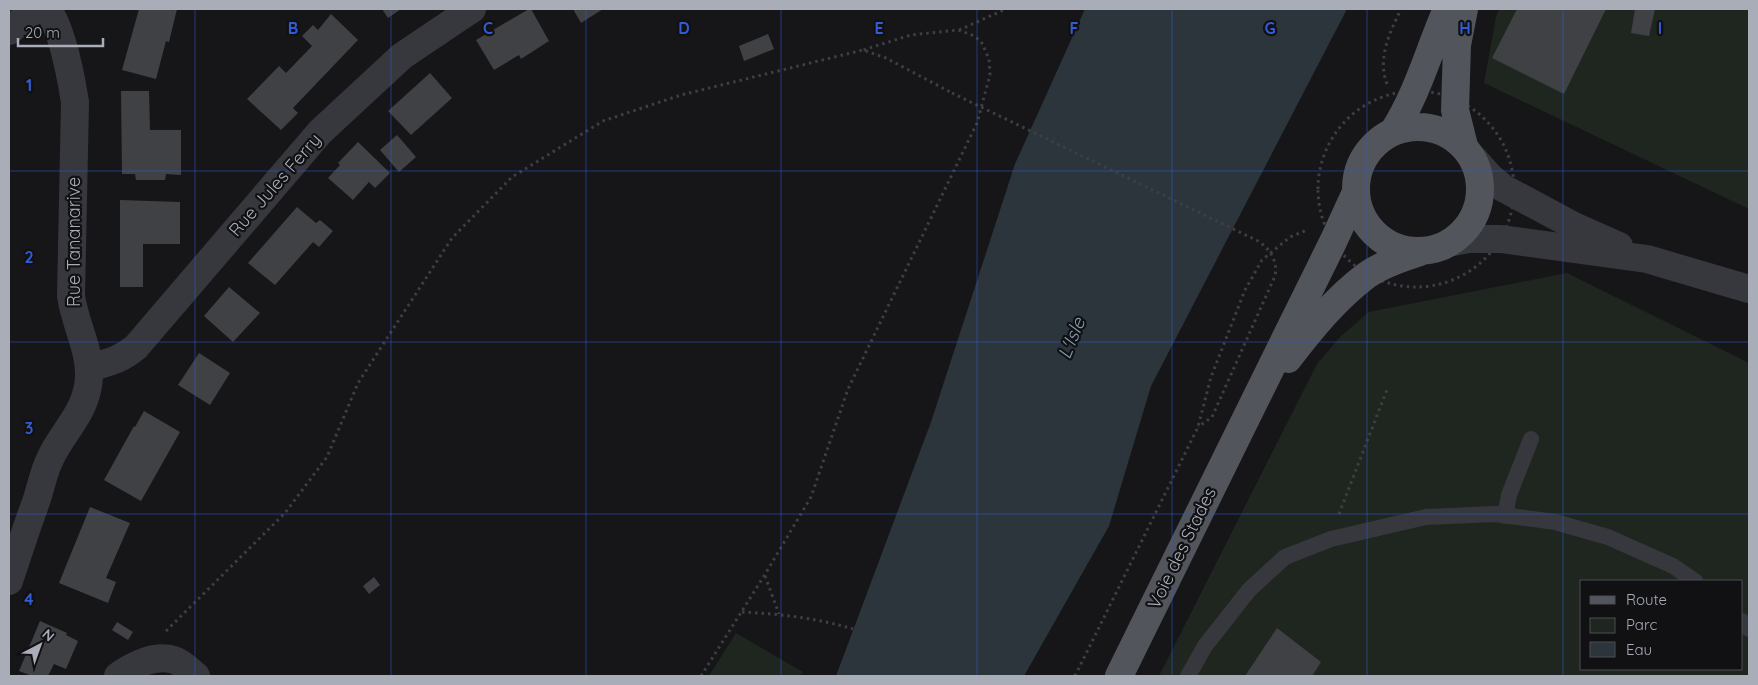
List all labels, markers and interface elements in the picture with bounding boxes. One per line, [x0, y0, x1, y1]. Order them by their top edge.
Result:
scale bar [18, 15, 102, 47]
text: B [288, 18, 298, 38]
text: C [483, 18, 493, 38]
text: D [678, 18, 690, 38]
text: E [874, 18, 884, 38]
text: F [1070, 18, 1079, 38]
text: G [1264, 18, 1276, 38]
text: H [1459, 18, 1471, 38]
text: I [1658, 18, 1662, 38]
text: 20 m [25, 23, 60, 42]
text: 1 [26, 75, 32, 95]
street label: Rue Jules Ferry [223, 128, 326, 241]
street label: Rue Tananarive [62, 177, 85, 307]
text: 2 [24, 247, 34, 267]
water label: L'Isle [1052, 313, 1091, 362]
text: 3 [25, 418, 33, 438]
street label: Voie des Stades [1142, 483, 1221, 612]
legend [1580, 580, 1743, 670]
text: 4 [24, 589, 34, 609]
text: Route [1626, 590, 1667, 609]
text: Parc [1626, 615, 1657, 634]
north arrow [15, 620, 65, 670]
text: N [39, 625, 58, 645]
text: Eau [1626, 640, 1652, 659]

